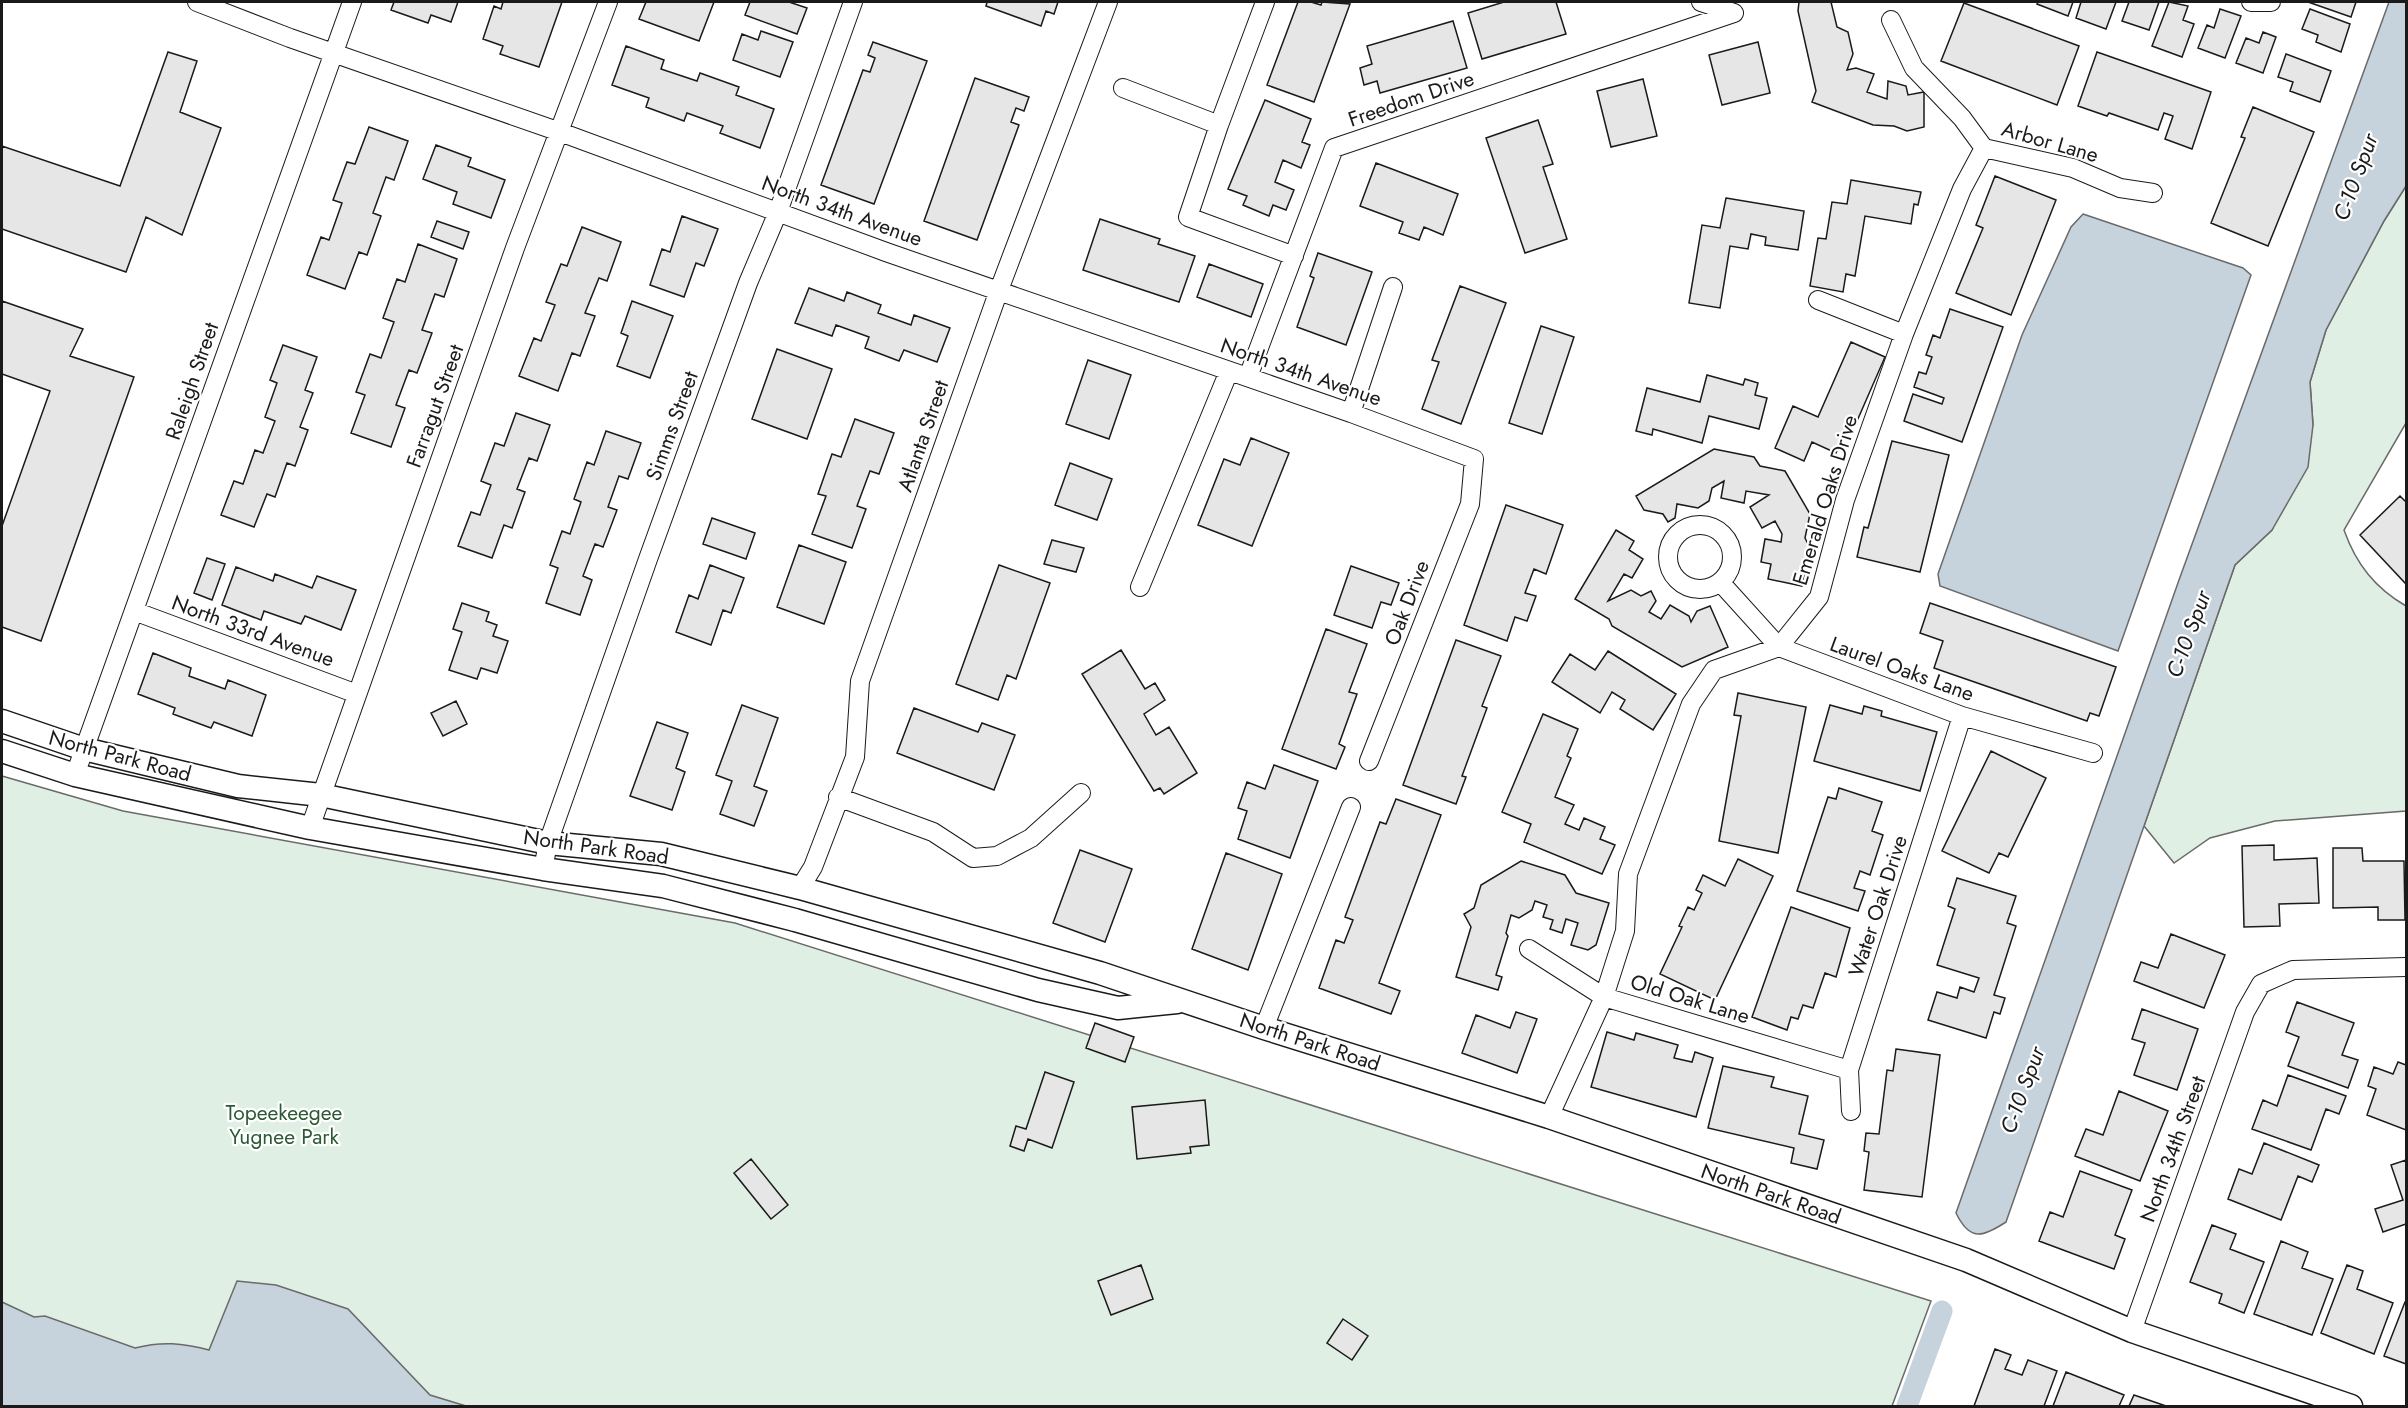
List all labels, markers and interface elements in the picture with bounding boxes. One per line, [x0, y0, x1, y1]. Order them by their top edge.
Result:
street label: Freedom Drive [1344, 63, 1478, 135]
street label: Arbor Lane [1998, 114, 2102, 170]
water label: C-10 Spur [2324, 127, 2386, 225]
street label: North 34th Avenue [758, 168, 927, 254]
street label: Raleigh Street [158, 318, 226, 444]
street label: North 34th Avenue [1216, 330, 1386, 414]
street label: Farragut Street [399, 340, 471, 472]
street label: Simms Street [638, 367, 706, 485]
street label: Atlanta Street [890, 376, 956, 496]
street label: Emerald Oaks Drive [1785, 411, 1865, 589]
street label: Oak Drive [1377, 556, 1437, 650]
water label: C-10 Spur [2157, 584, 2219, 682]
street label: North 33rd Avenue [167, 588, 339, 674]
street label: Laurel Oaks Lane [1826, 629, 1978, 709]
street label: North Park Road [45, 723, 195, 789]
street label: North Park Road [521, 822, 671, 872]
street label: Water Oak Drive [1841, 831, 1915, 981]
street label: Old Oak Lane [1627, 967, 1754, 1031]
street label: North Park Road [1236, 1005, 1384, 1079]
water label: C-10 Spur [1991, 1040, 2053, 1138]
street label: North 34th Street [2133, 1072, 2213, 1226]
park label: Topeekeegee Yugnee Park [226, 1098, 343, 1152]
street label: North Park Road [1697, 1156, 1845, 1232]

